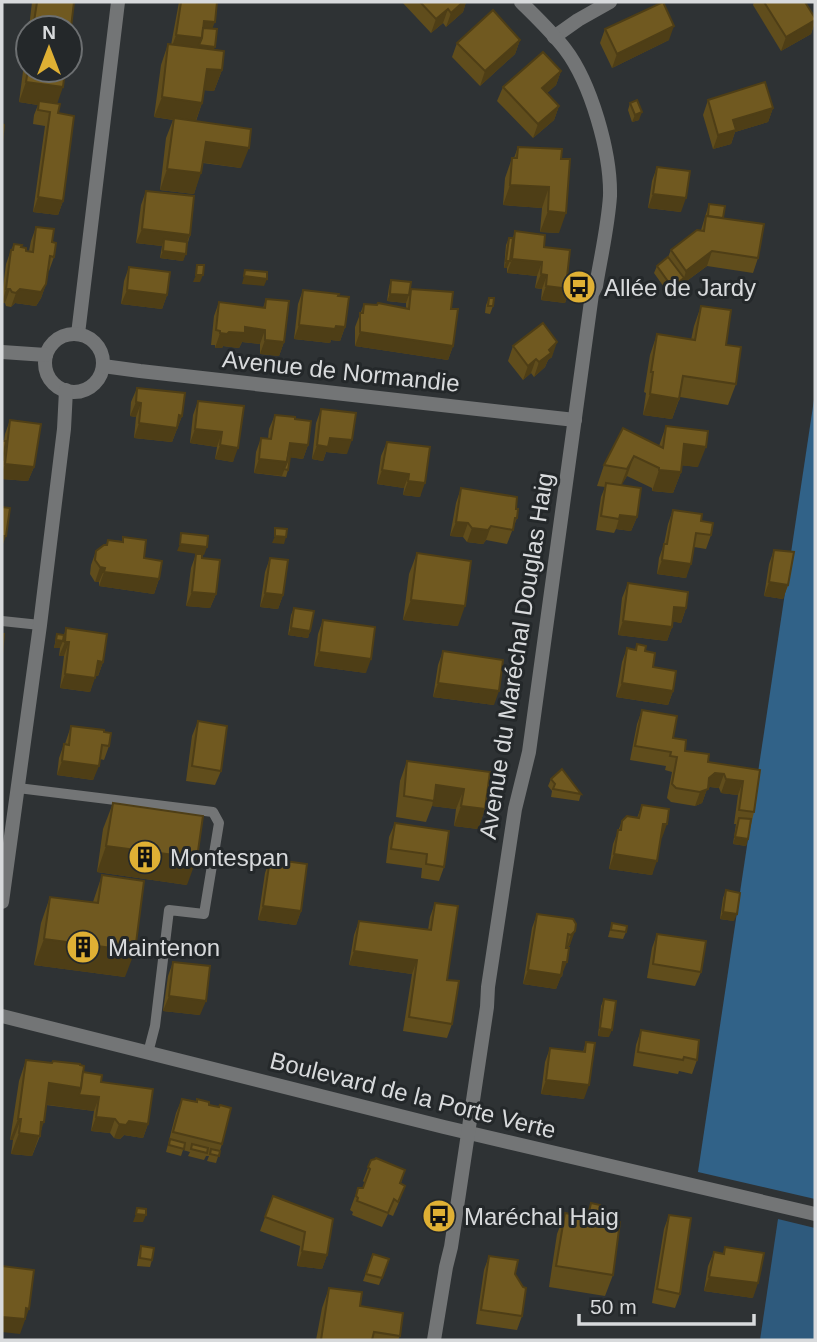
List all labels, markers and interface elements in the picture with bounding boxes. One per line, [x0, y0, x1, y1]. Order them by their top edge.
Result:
north arrow [14, 14, 84, 84]
text: N [42, 22, 56, 43]
bus stop icon: Allée de Jardy [560, 268, 598, 306]
place label: Allée de Jardy [604, 274, 756, 301]
street label: Avenue de Normandie [221, 345, 461, 397]
street label: Avenue du Maréchal Douglas Haig [474, 471, 558, 841]
building icon: Montespan [126, 838, 164, 876]
place label: Montespan [170, 844, 289, 871]
building icon: Maintenon [64, 928, 102, 966]
place label: Maintenon [108, 934, 220, 961]
street label: Boulevard de la Porte Verte [267, 1046, 559, 1144]
bus stop icon: Maréchal Haig [420, 1197, 458, 1235]
place label: Maréchal Haig [464, 1203, 619, 1230]
scale bar [579, 1282, 754, 1326]
text: 50 m [590, 1295, 637, 1318]

